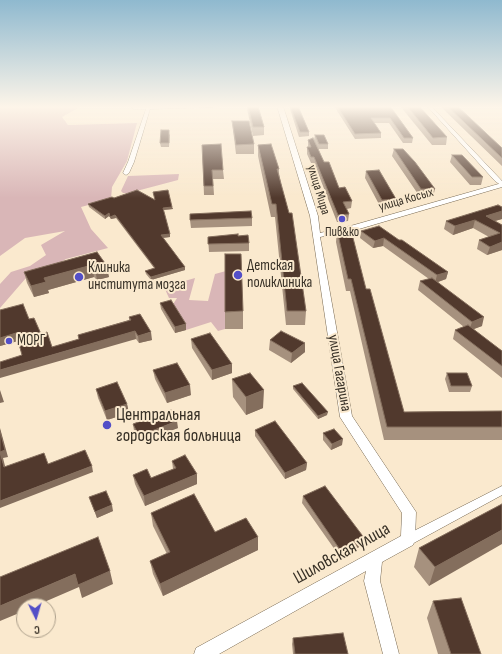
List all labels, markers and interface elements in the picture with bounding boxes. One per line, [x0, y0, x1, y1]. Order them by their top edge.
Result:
street label: улица Мира [303, 163, 333, 217]
street label: улица Косых [377, 185, 435, 215]
marker: Пив&ко [337, 214, 347, 224]
place label: Пив&ко [325, 225, 359, 241]
place label: Детская поликлиника [247, 257, 312, 292]
place label: Клиника института мозга [88, 259, 186, 294]
marker: Детская поликлиника [232, 269, 244, 281]
marker: Клиника института мозга [73, 271, 85, 283]
place label: МОРГ [17, 332, 45, 350]
street label: улица Гагарина [323, 333, 355, 413]
marker: МОРГ [4, 336, 14, 346]
place label: Центральная городская больница [116, 404, 241, 446]
marker: Центральная городская больница [101, 419, 113, 431]
street label: Шиловская улица [290, 519, 394, 589]
north arrow [16, 598, 56, 638]
text: С [34, 623, 40, 636]

